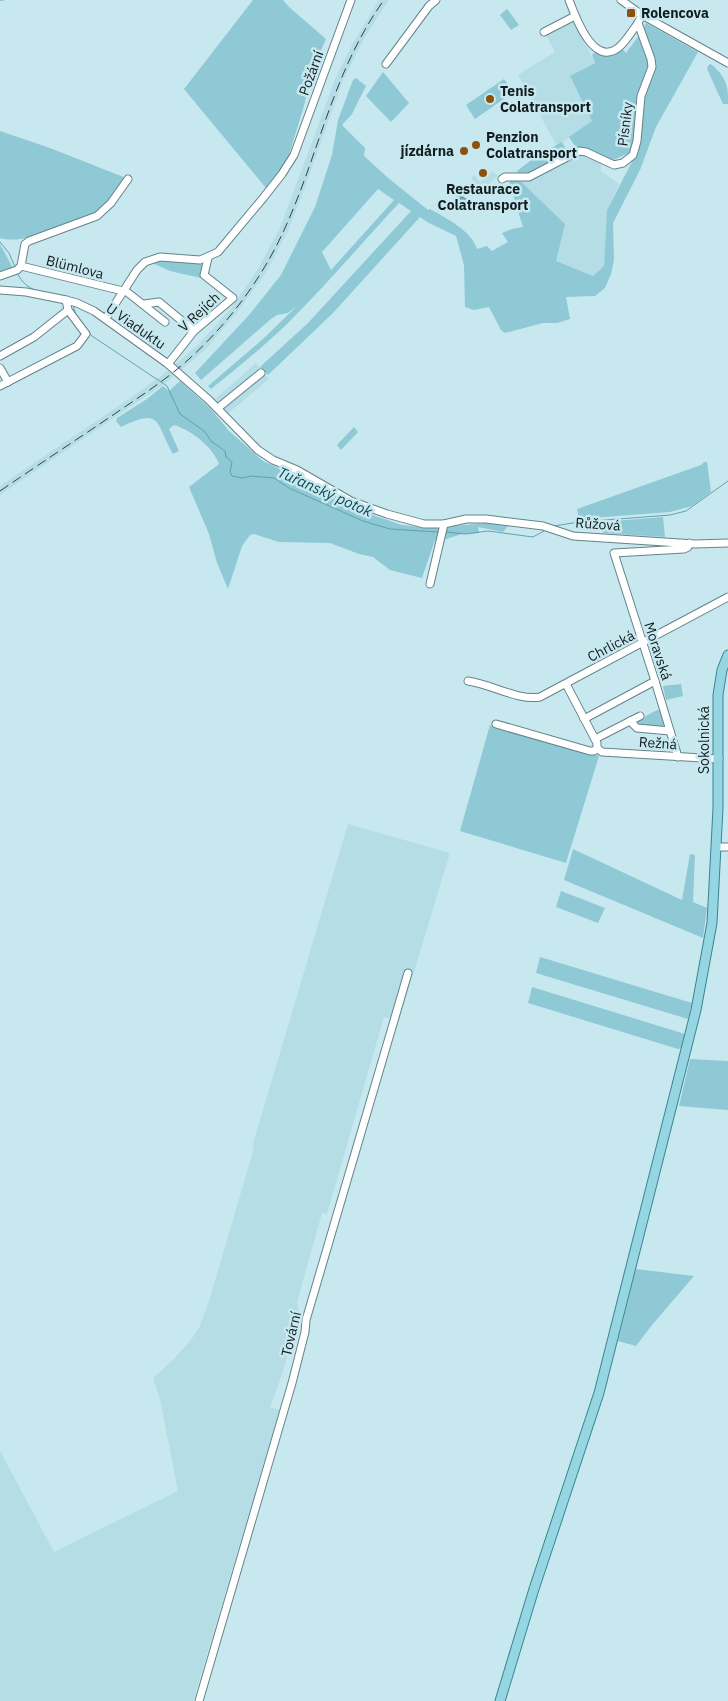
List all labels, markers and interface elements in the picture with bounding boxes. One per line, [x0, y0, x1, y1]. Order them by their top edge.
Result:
place label: Rolencova [641, 4, 709, 22]
marker: Rolencova [625, 7, 637, 19]
street label: Požární [295, 48, 328, 98]
place label: Tenis Colatransport [500, 82, 591, 116]
marker: Tenis Colatransport [484, 93, 496, 105]
street label: Písníky [613, 101, 637, 147]
place label: Penzion Colatransport [486, 128, 577, 162]
marker: Penzion Colatransport [470, 139, 482, 151]
place label: jízdárna [399, 142, 454, 160]
marker: jízdárna [458, 145, 470, 157]
marker: Restaurace Colatransport [477, 167, 489, 179]
place label: Restaurace Colatransport [438, 180, 528, 214]
street label: Blümlova [44, 251, 106, 283]
street label: V Rejích [174, 288, 224, 336]
street label: U Viaduktu [103, 299, 169, 353]
water label: Tuřanský potok [275, 462, 376, 521]
street label: Růžová [575, 513, 622, 535]
street label: Moravská [640, 620, 676, 683]
street label: Chrlická [584, 626, 638, 666]
street label: Sokolnická [695, 705, 713, 774]
street label: Režná [638, 733, 678, 753]
street label: Tovární [277, 1309, 305, 1358]

